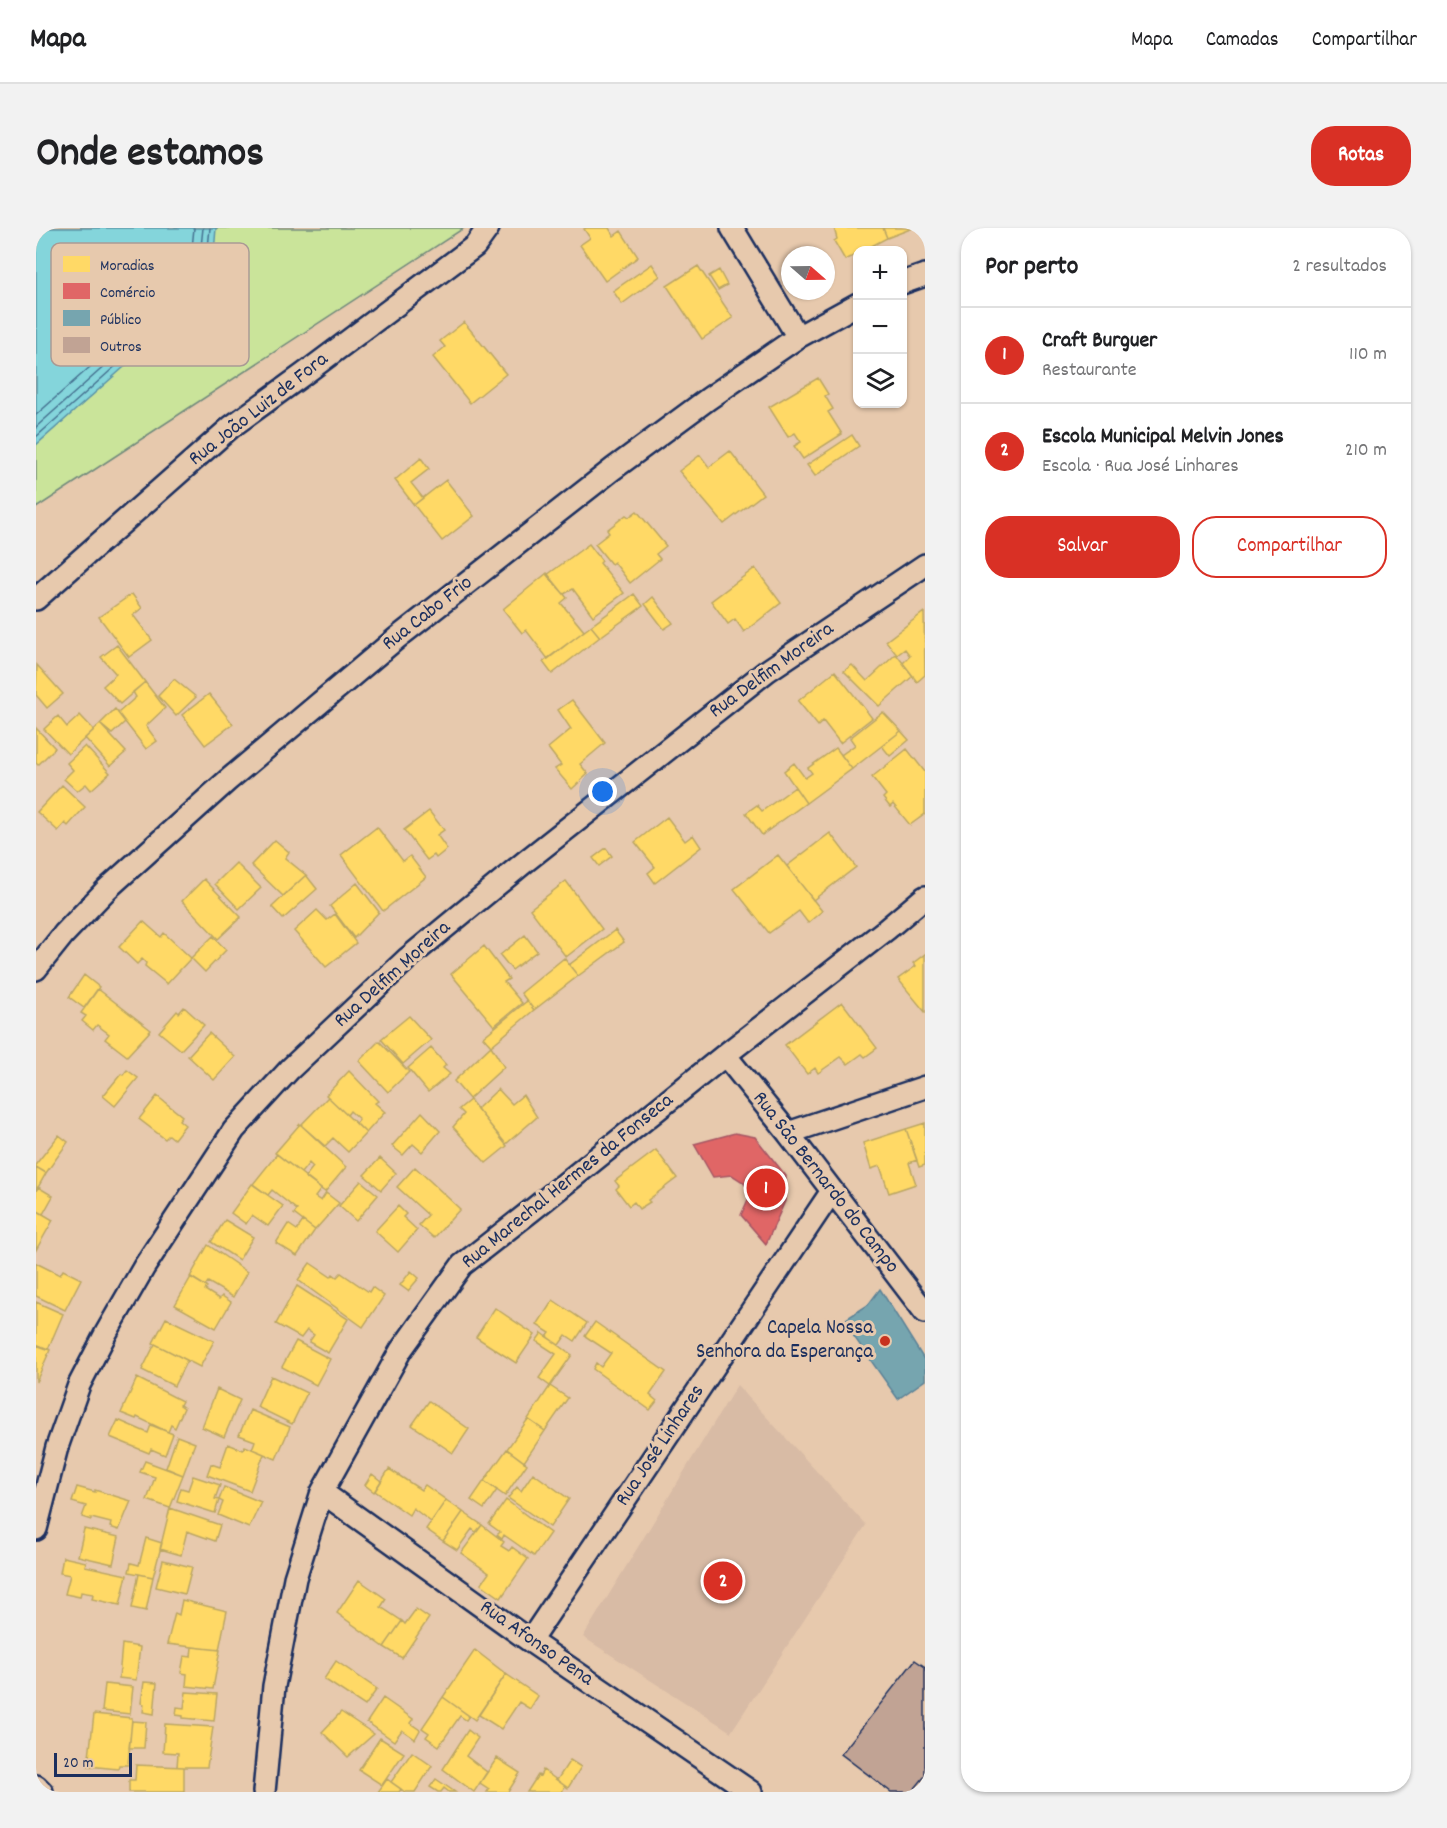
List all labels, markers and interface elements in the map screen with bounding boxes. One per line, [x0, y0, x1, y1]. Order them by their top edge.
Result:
text: Mapa [30, 21, 86, 61]
text: Mapa [1131, 26, 1173, 56]
text: Camadas [1206, 26, 1279, 56]
text: Compartilhar [1312, 26, 1417, 56]
text: Onde estamos [36, 126, 264, 186]
button: Rotas [1311, 126, 1411, 186]
legend [51, 243, 249, 366]
north arrow [781, 246, 835, 300]
map controls [853, 246, 907, 408]
button: + [853, 246, 907, 300]
text: Por perto [985, 249, 1078, 286]
text: 2 resultados [1292, 253, 1387, 281]
text: Moradias [100, 255, 155, 278]
text: Comércio [100, 282, 155, 305]
button: − [853, 300, 907, 354]
text: Público [100, 309, 141, 332]
text: Craft Burguer [1042, 326, 1157, 357]
text: Outros [100, 336, 142, 359]
text: 1 [1002, 341, 1007, 369]
text: 110 m [1349, 341, 1387, 369]
street label: Rua João Luiz de Fora [183, 345, 336, 474]
button: layers [853, 354, 907, 408]
text: Restaurante [1042, 357, 1137, 385]
text: Escola Municipal Melvin Jones [1042, 422, 1284, 453]
text: 2 [1000, 437, 1009, 465]
text: 210 m [1345, 437, 1387, 465]
text: Escola · Rua José Linhares [1042, 453, 1239, 481]
button: Salvar [985, 516, 1180, 578]
button: Compartilhar [1192, 516, 1387, 578]
street label: Rua Cabo Frio [376, 569, 480, 659]
street label: Rua Delfim Moreira [703, 615, 842, 727]
your location [588, 777, 617, 806]
street label: Rua Delfim Moreira [328, 914, 459, 1036]
street label: Rua Marechal Hermes da Fonseca [455, 1086, 681, 1277]
street label: Rua São Bernardo do Campo [744, 1086, 906, 1280]
pin: 1 [746, 1166, 786, 1210]
place label: Capela Nossa Senhora da Esperança [696, 1314, 874, 1368]
marker: Capela Nossa Senhora da Esperança [878, 1334, 892, 1348]
street label: Rua José Linhares [609, 1379, 713, 1513]
pin: 2 [704, 1558, 742, 1604]
street label: Rua Afonso Pena [473, 1594, 600, 1695]
scale bar [54, 1750, 132, 1778]
text: 20 m [63, 1752, 93, 1775]

